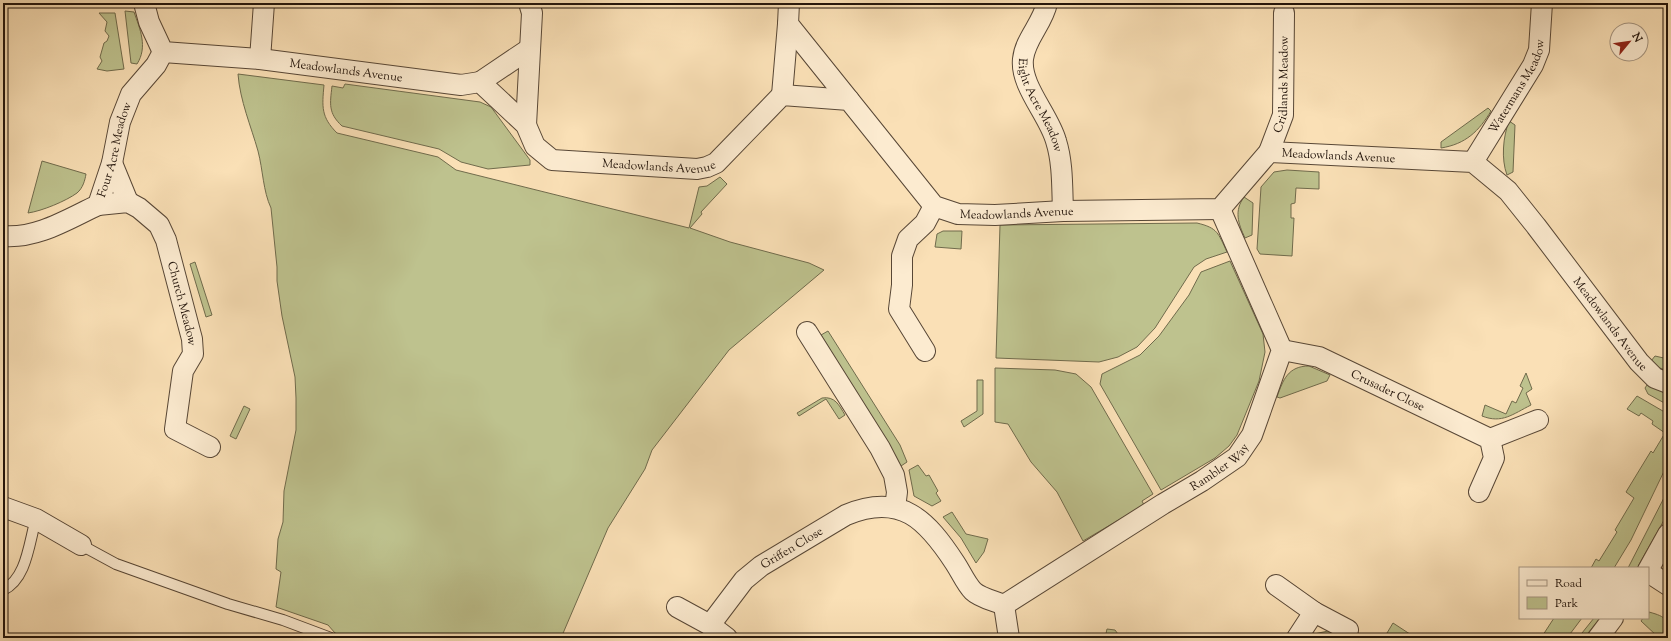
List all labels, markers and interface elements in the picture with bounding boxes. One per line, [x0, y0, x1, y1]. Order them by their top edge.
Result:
north arrow [1609, 22, 1649, 62]
text: N [1627, 29, 1646, 46]
street label: Cridlands Meadow [1269, 36, 1294, 136]
street label: Watermans Meadow [1485, 39, 1550, 137]
street label: Meadowlands Avenue [289, 55, 404, 87]
street label: Eight Acre Meadow [1013, 58, 1067, 154]
street label: Four Acre Meadow [93, 100, 137, 200]
street label: Meadowlands Avenue [1281, 145, 1396, 168]
street label: Meadowlands Avenue [602, 155, 719, 179]
street label: Meadowlands Avenue [960, 203, 1074, 225]
street label: Church Meadow [162, 259, 200, 346]
street label: Meadowlands Avenue [1568, 274, 1651, 376]
street label: Crusader Close [1347, 365, 1428, 417]
street label: Rambler Way [1187, 440, 1254, 496]
street label: Griffen Close [757, 523, 827, 574]
legend [1519, 567, 1649, 619]
text: Road [1555, 575, 1582, 593]
text: Park [1555, 595, 1578, 613]

